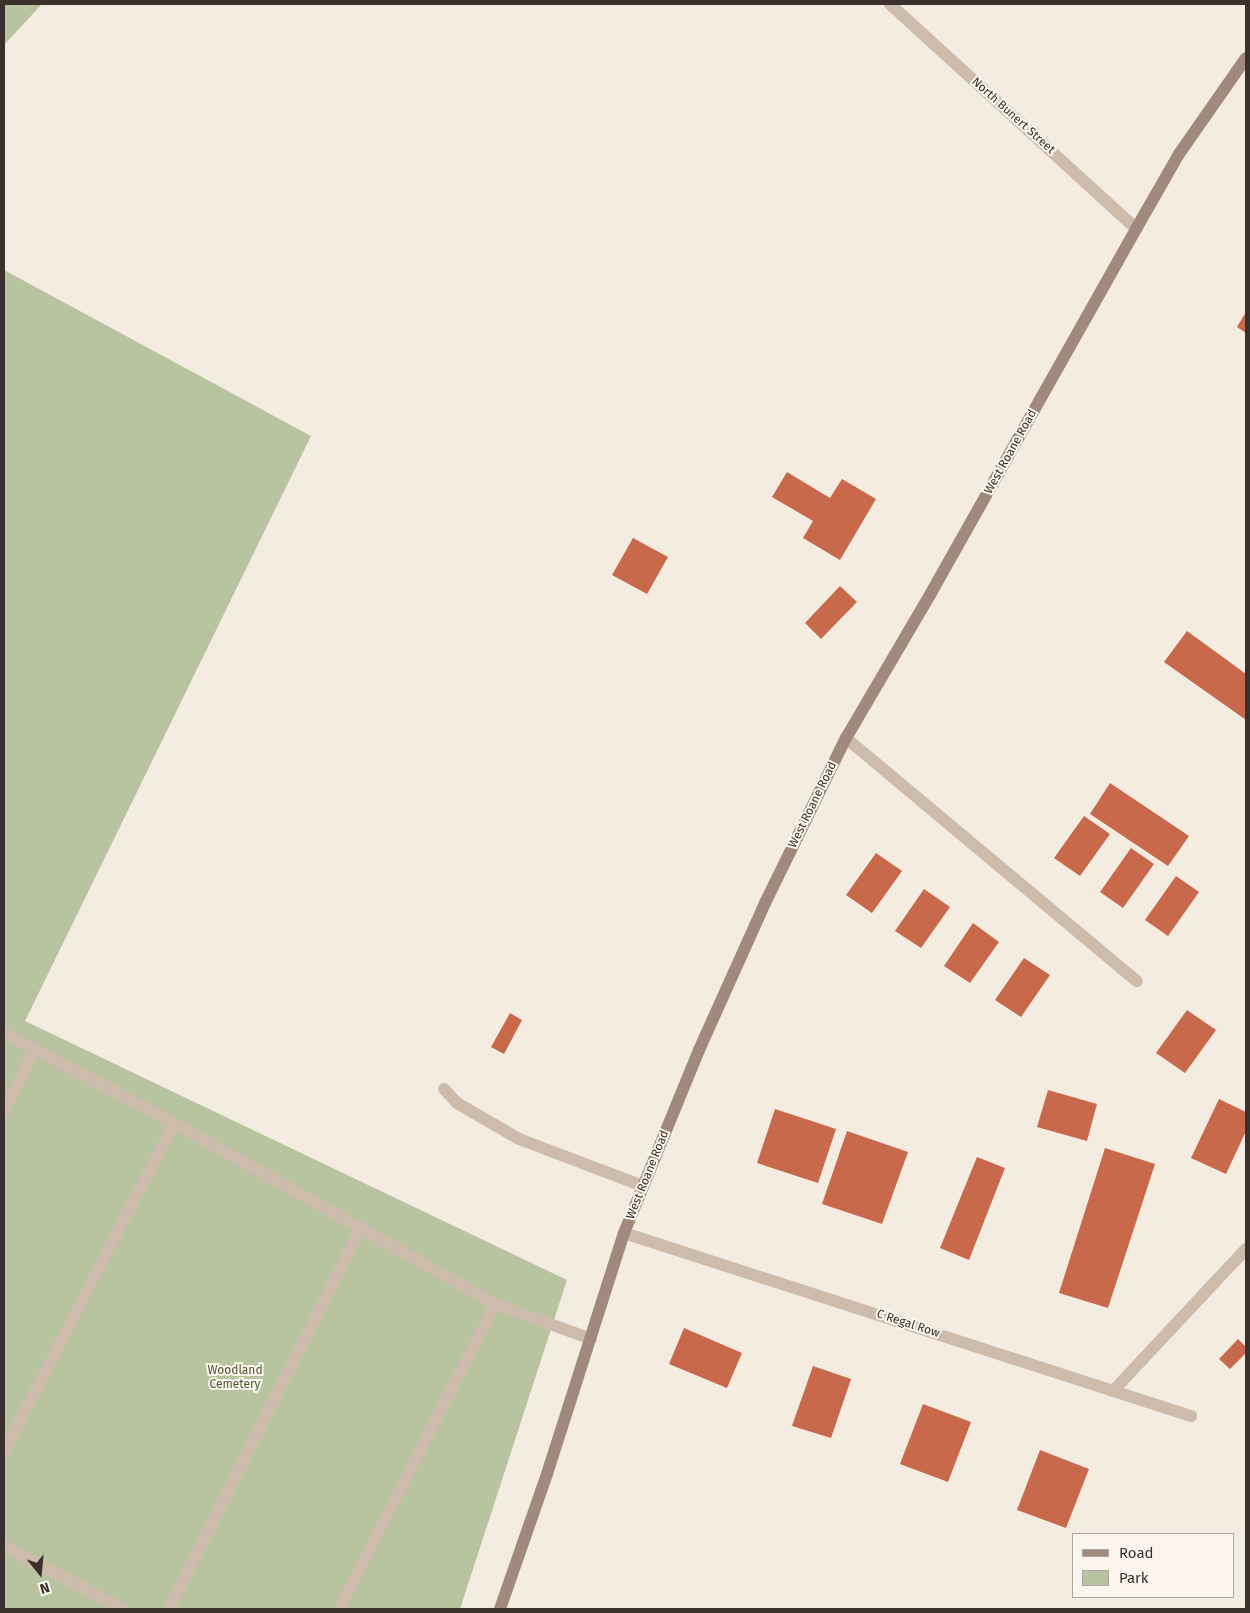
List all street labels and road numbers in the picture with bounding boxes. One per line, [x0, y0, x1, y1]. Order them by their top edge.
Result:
street label: North Bunert Street [968, 75, 1058, 157]
street label: West Roane Road [982, 407, 1040, 497]
street label: West Roane Road [786, 759, 840, 851]
street label: West Roane Road [624, 1129, 672, 1221]
street label: C Regal Row [875, 1307, 941, 1341]

